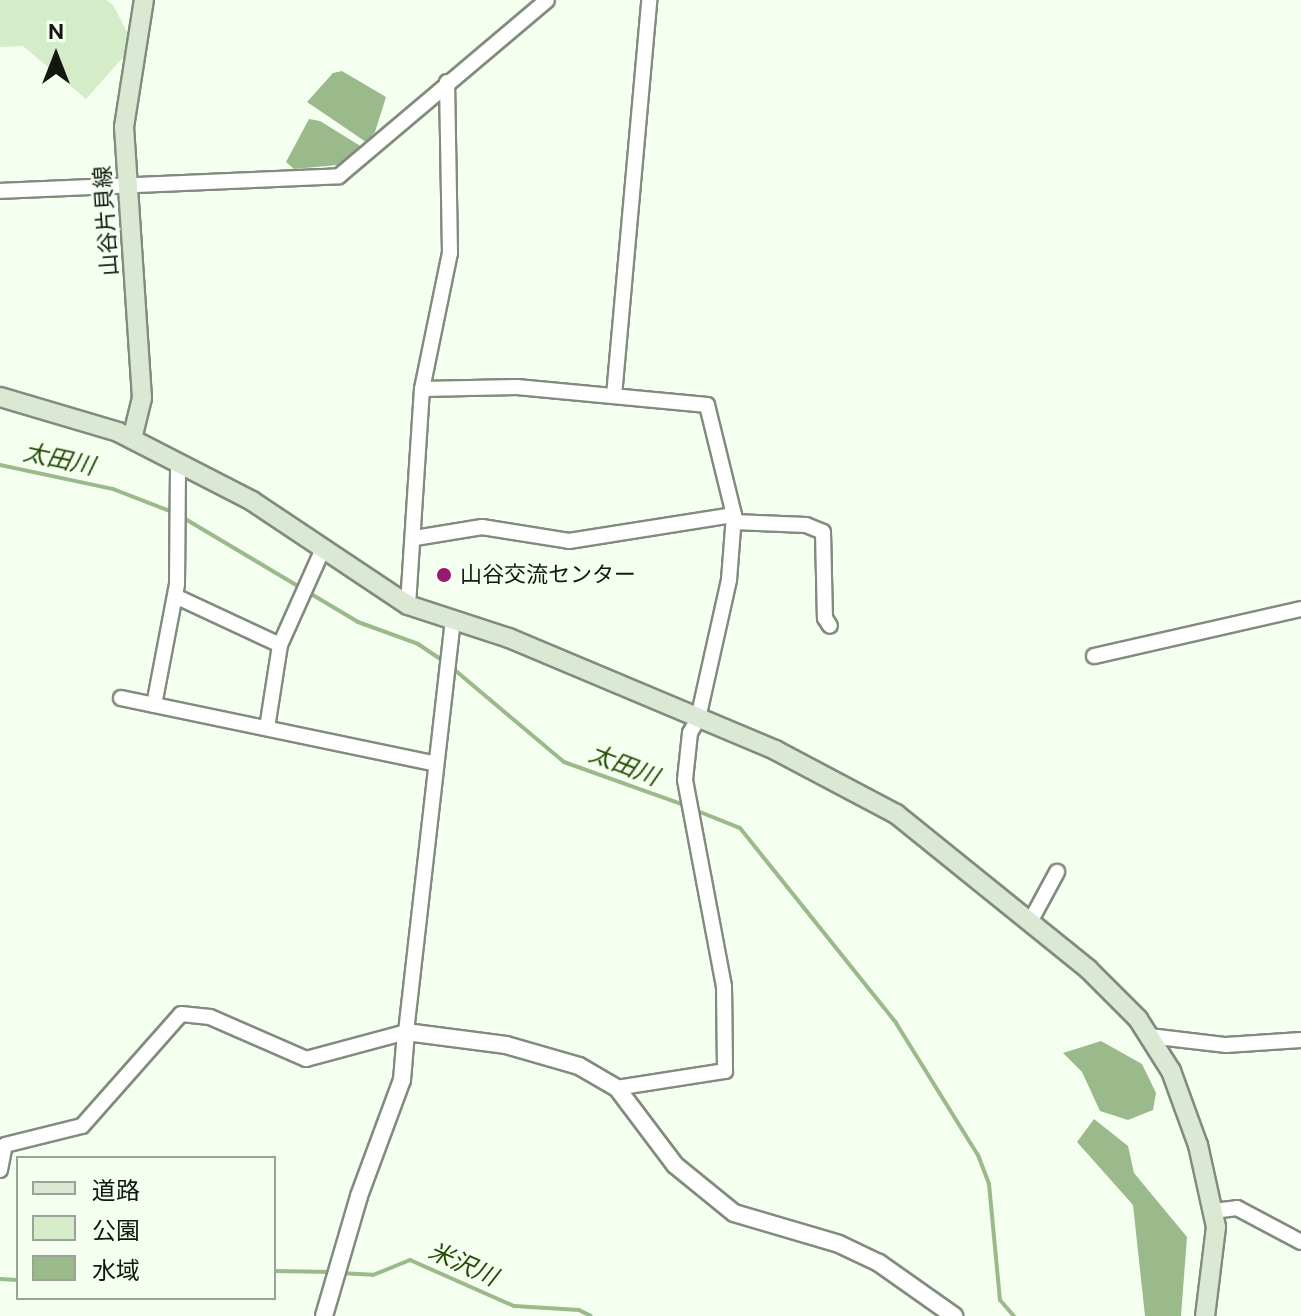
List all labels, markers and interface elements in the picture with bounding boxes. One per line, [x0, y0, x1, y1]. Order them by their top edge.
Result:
north arrow [16, 16, 96, 96]
text: N [48, 17, 64, 46]
street label: 山谷片貝線 [89, 165, 123, 277]
water label: 太田川 [21, 437, 97, 481]
place label: 山谷交流センター [460, 562, 636, 588]
marker: 山谷交流センター [435, 566, 453, 584]
water label: 太田川 [585, 739, 663, 791]
legend [16, 1156, 276, 1300]
text: 道路 [92, 1175, 140, 1206]
text: 公園 [92, 1215, 140, 1246]
water label: 米沢川 [424, 1236, 502, 1292]
text: 水域 [92, 1255, 140, 1286]

